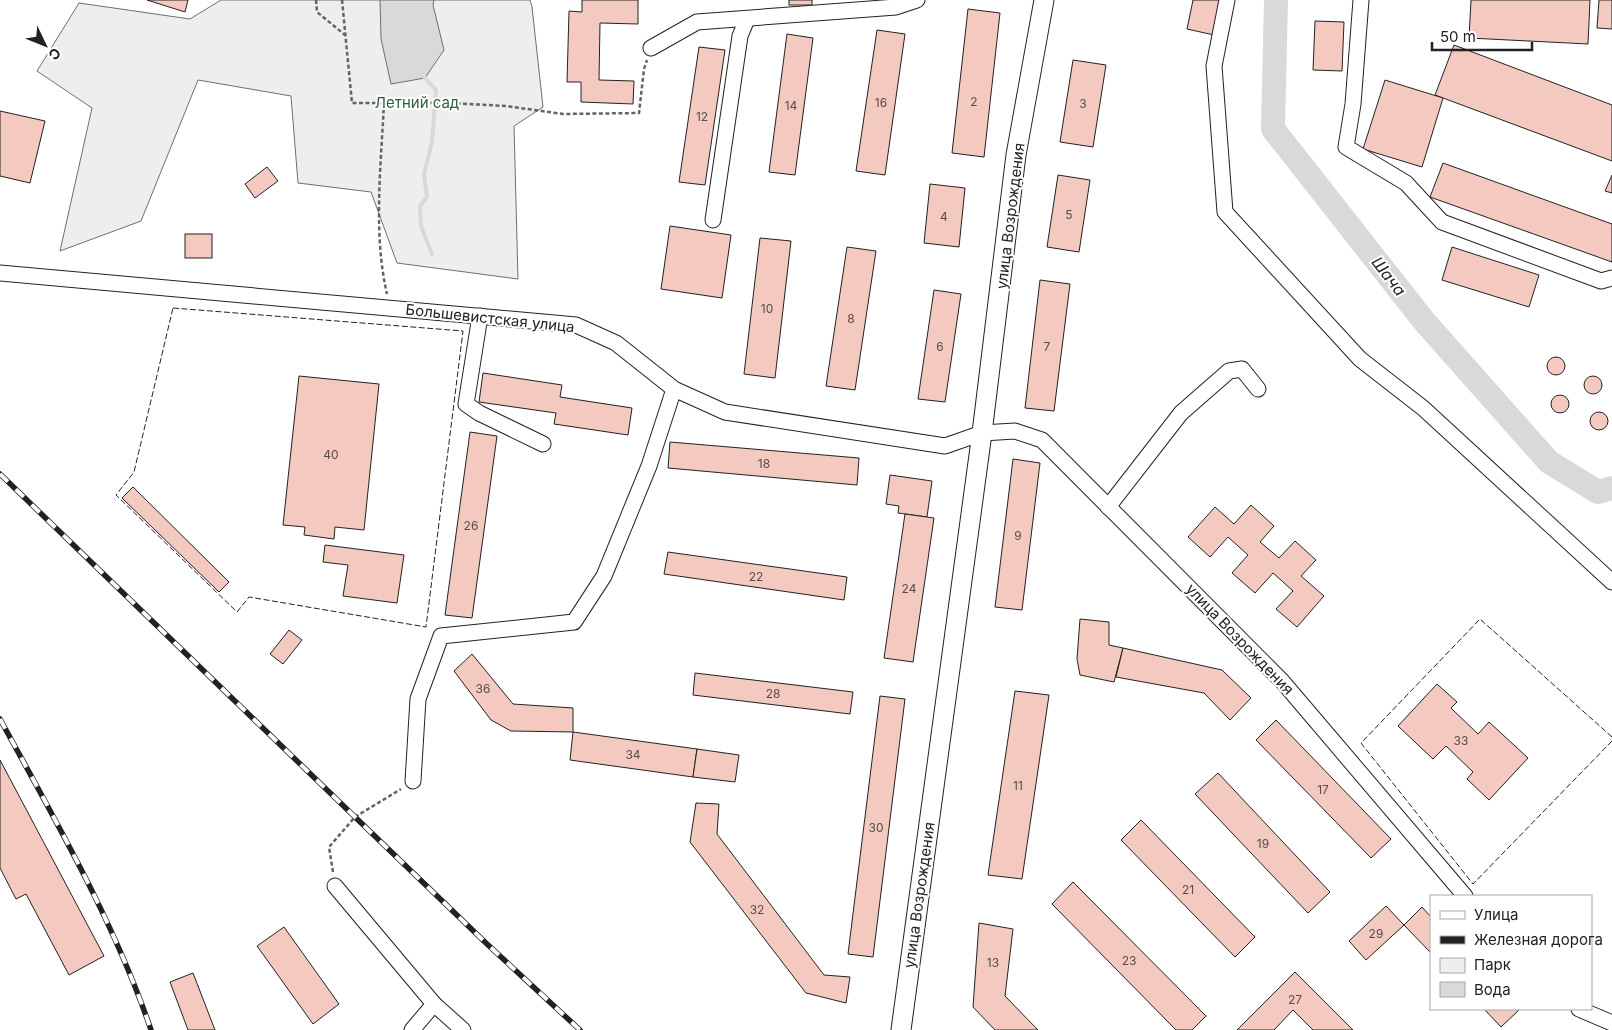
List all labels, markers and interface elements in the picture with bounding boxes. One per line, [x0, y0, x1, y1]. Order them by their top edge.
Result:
north arrow [20, 20, 70, 70]
scale bar [1432, 20, 1532, 52]
text: 50 m [1440, 27, 1476, 46]
text: С [45, 45, 65, 64]
park label: Летний сад [375, 93, 459, 112]
house number: 2 [970, 94, 978, 109]
house number: 16 [875, 95, 887, 110]
house number: 3 [1079, 96, 1087, 111]
house number: 14 [785, 98, 798, 113]
house number: 12 [696, 109, 708, 124]
street label: улица Возрождения [992, 142, 1028, 290]
house number: 5 [1065, 207, 1073, 222]
house number: 4 [940, 209, 948, 224]
water label: Шача [1368, 252, 1411, 300]
street label: Большевистская улица [405, 300, 575, 336]
house number: 10 [761, 301, 773, 316]
house number: 8 [847, 311, 855, 326]
house number: 6 [936, 339, 944, 354]
house number: 7 [1044, 339, 1051, 354]
house number: 40 [323, 447, 339, 462]
house number: 18 [758, 456, 770, 471]
house number: 26 [464, 518, 478, 533]
house number: 9 [1014, 528, 1022, 543]
house number: 22 [749, 569, 763, 584]
street label: улица Возрождения [1182, 579, 1298, 699]
house number: 24 [902, 581, 917, 596]
house number: 36 [476, 681, 490, 696]
house number: 28 [766, 686, 780, 701]
house number: 33 [1454, 733, 1468, 748]
house number: 34 [625, 747, 641, 762]
house number: 11 [1013, 778, 1023, 793]
house number: 17 [1317, 782, 1329, 797]
house number: 30 [869, 820, 883, 835]
street label: улица Возрождения [899, 821, 939, 969]
house number: 19 [1257, 836, 1269, 851]
house number: 21 [1182, 882, 1194, 897]
legend [1430, 895, 1592, 1010]
house number: 32 [750, 902, 764, 917]
text: Улица [1474, 905, 1518, 924]
house number: 29 [1369, 926, 1383, 941]
text: Железная дорога [1474, 930, 1603, 949]
house number: 23 [1122, 953, 1136, 968]
house number: 13 [987, 955, 999, 970]
text: Парк [1474, 955, 1511, 974]
text: Вода [1474, 980, 1511, 999]
house number: 27 [1288, 992, 1302, 1007]

